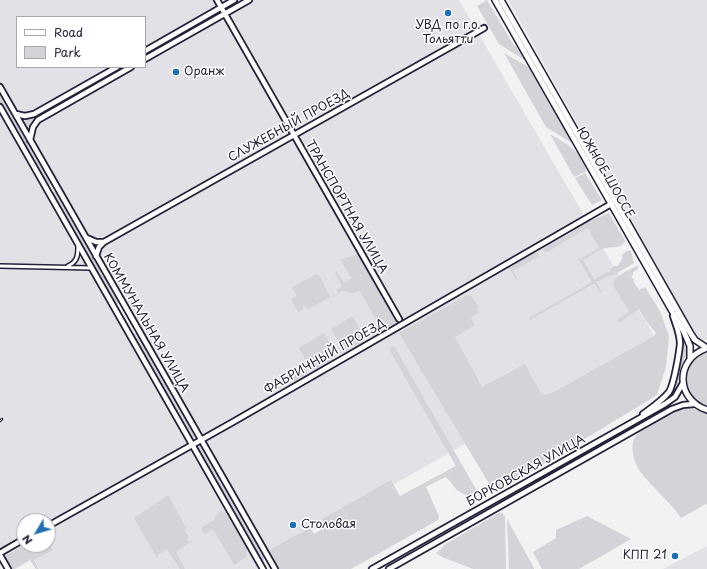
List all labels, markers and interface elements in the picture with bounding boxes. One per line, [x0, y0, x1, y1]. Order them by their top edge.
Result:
marker: УВД по г.о. Тольятти [443, 8, 453, 18]
legend [16, 16, 146, 68]
place label: УВД по г.о. Тольятти [415, 19, 481, 47]
text: Road [54, 23, 83, 41]
text: Park [54, 43, 81, 61]
place label: Оранж [184, 65, 224, 79]
marker: Оранж [171, 67, 181, 77]
street label: СЛУЖЕБНЫЙ ПРОЕЗД [226, 87, 352, 165]
street label: ЮЖНОЕ ШОССЕ [573, 125, 637, 221]
street label: ТРАНСПОРТНАЯ УЛИЦА [302, 138, 390, 276]
street label: КОММУНАЛЬНАЯ УЛИЦА [100, 251, 192, 395]
street label: ФАБРИЧНЫЙ ПРОЕЗД [262, 316, 388, 398]
street label: БОРКОВСКАЯ УЛИЦА [464, 432, 588, 510]
north arrow [16, 513, 56, 553]
place label: Столовая [301, 518, 356, 532]
marker: Столовая [288, 520, 298, 530]
text: N [18, 531, 36, 549]
place label: КПП 21 [623, 549, 667, 563]
marker: КПП 21 [670, 551, 680, 561]

